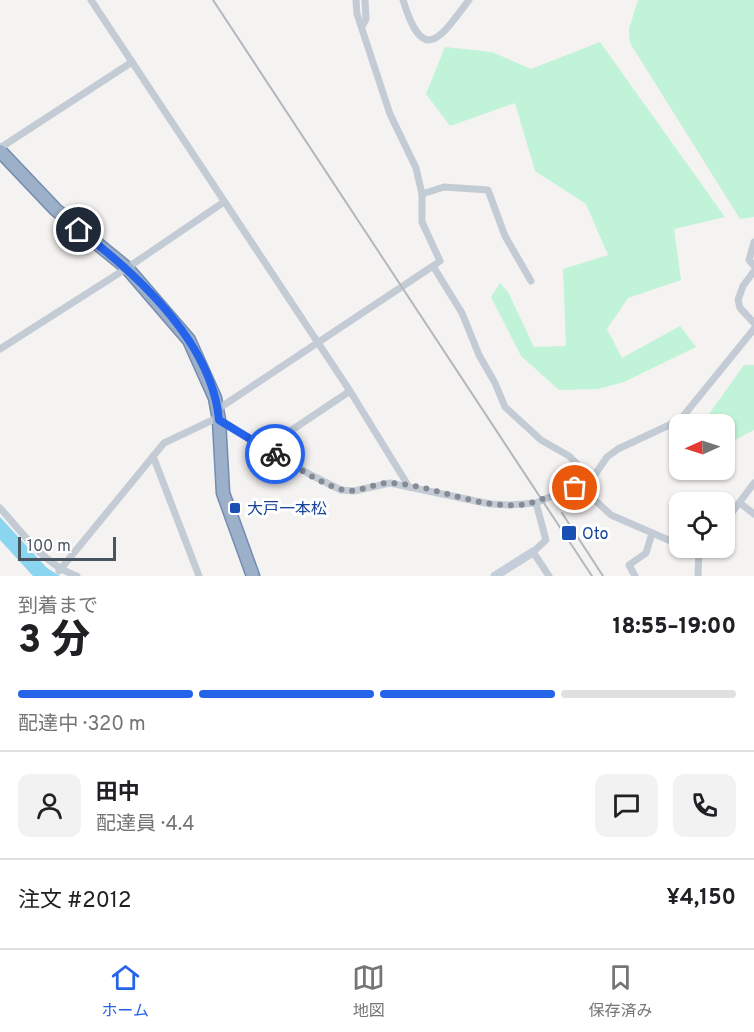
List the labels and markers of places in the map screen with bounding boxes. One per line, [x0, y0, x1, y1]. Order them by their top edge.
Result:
pin [53, 204, 104, 255]
pin [549, 462, 600, 513]
place label: 大戸一本松 [247, 500, 327, 520]
marker: 大戸一本松 [228, 501, 242, 515]
marker: Oto [560, 524, 578, 542]
place label: Oto [582, 525, 609, 545]

